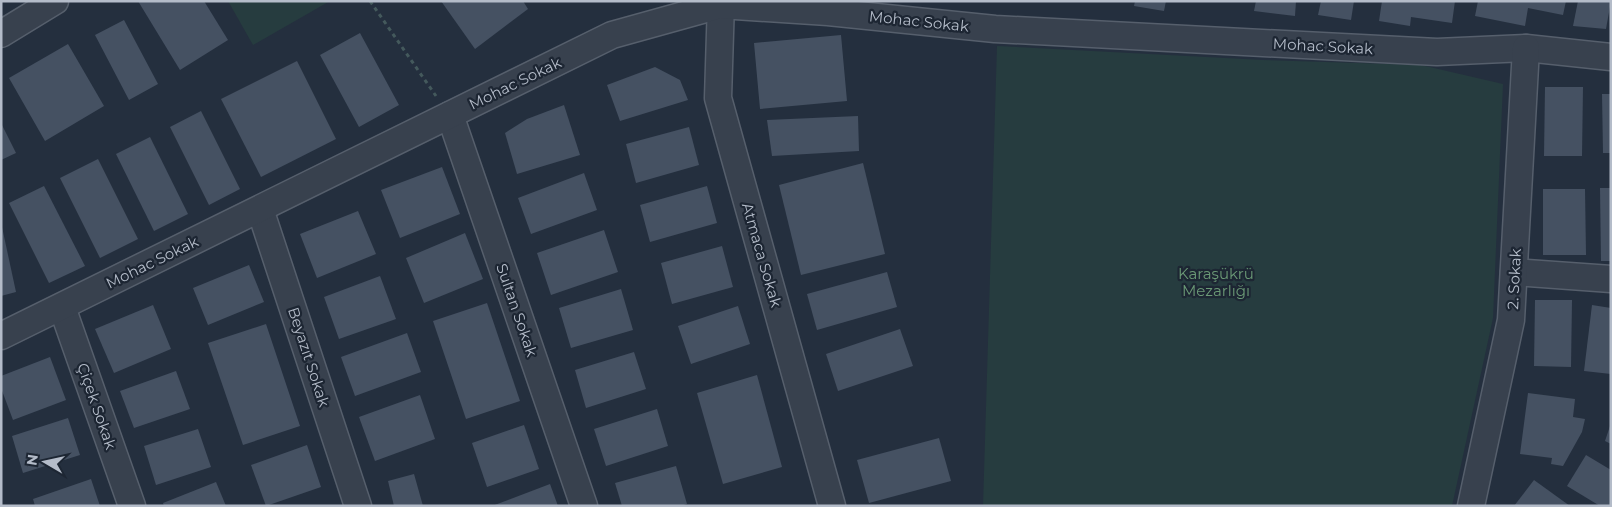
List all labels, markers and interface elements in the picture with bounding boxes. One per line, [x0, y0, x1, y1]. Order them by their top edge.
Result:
street label: Mohac Sokak [868, 6, 970, 36]
street label: Mohac Sokak [1272, 34, 1374, 58]
street label: Mohac Sokak [466, 52, 564, 114]
street label: Atmaca Sokak [738, 200, 786, 310]
street label: Mohac Sokak [103, 231, 201, 293]
street label: 2. Sokak [1503, 248, 1525, 310]
street label: Sultan Sokak [492, 261, 542, 359]
park label: Karaşükrü Mezarlığı [1178, 264, 1254, 300]
street label: Beyazıt Sokak [284, 305, 334, 409]
street label: Çiçek Sokak [73, 360, 121, 452]
north arrow [20, 437, 70, 487]
text: N [22, 453, 42, 467]

